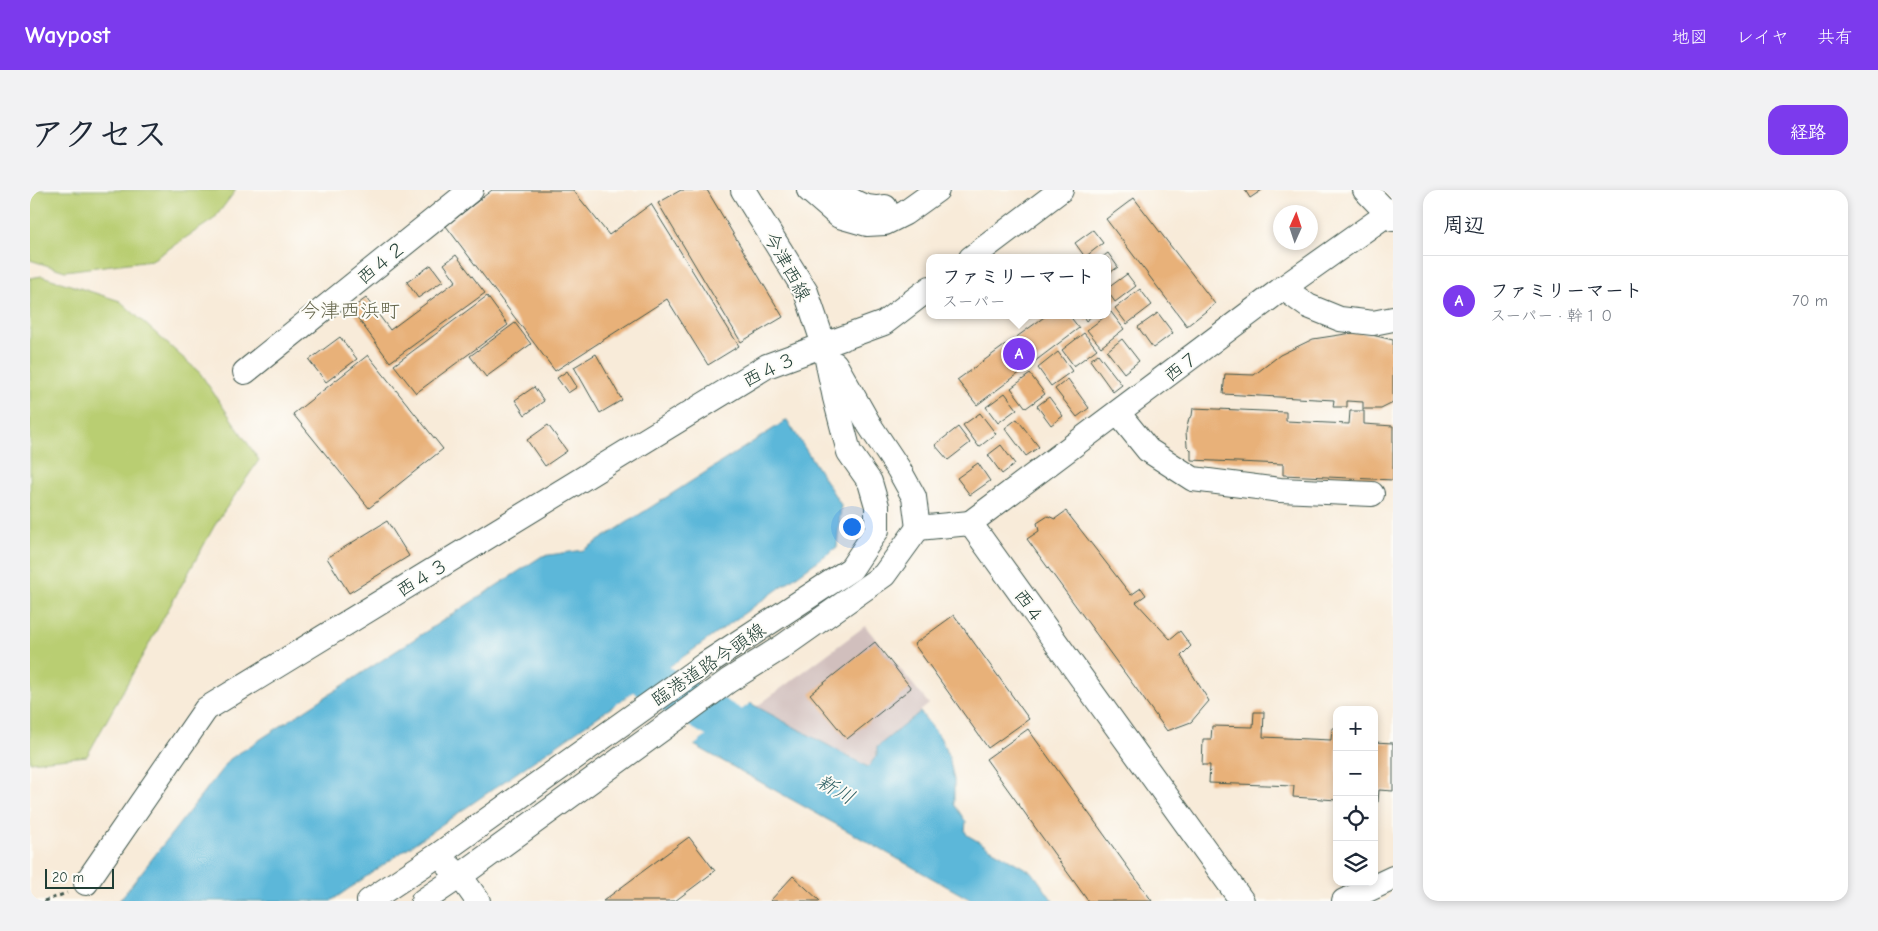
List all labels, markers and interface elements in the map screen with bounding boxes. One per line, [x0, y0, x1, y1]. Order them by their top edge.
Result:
text: Waypost [25, 21, 110, 49]
text: 地図 [1672, 27, 1708, 48]
text: レイヤ [1736, 27, 1789, 48]
text: 共有 [1817, 27, 1853, 48]
button: 経路 [1768, 105, 1848, 155]
text: アクセス [30, 114, 168, 155]
north arrow [1273, 205, 1318, 250]
text: 周辺 [1443, 213, 1485, 237]
street label: 今津西線 [759, 228, 815, 305]
street label: 西４２ [353, 236, 411, 289]
popup [926, 254, 1111, 319]
text: ファミリーマート [942, 266, 1095, 288]
text: ファミリーマート [1490, 280, 1643, 302]
text: A [1455, 292, 1463, 310]
text: 70 m [1792, 292, 1828, 310]
text: スーパー [942, 293, 1005, 311]
district label: 今津西浜町 [300, 299, 400, 322]
text: スーパー · 幹１０ [1490, 307, 1615, 325]
pin: A [1003, 335, 1035, 373]
street label: 西７ [1160, 347, 1203, 387]
street label: 西４３ [739, 348, 800, 392]
your location [839, 514, 865, 540]
street label: 西４３ [392, 554, 453, 602]
street label: 西４ [1009, 585, 1049, 628]
street label: 臨港道路今頭線 [647, 619, 770, 711]
map controls [1333, 706, 1378, 886]
button: + [1333, 706, 1378, 751]
button: − [1333, 751, 1378, 796]
water label: 新川 [813, 769, 859, 809]
button: locate [1333, 796, 1378, 841]
button: layers [1333, 841, 1378, 886]
scale bar [45, 866, 114, 889]
text: 20 m [52, 869, 84, 886]

